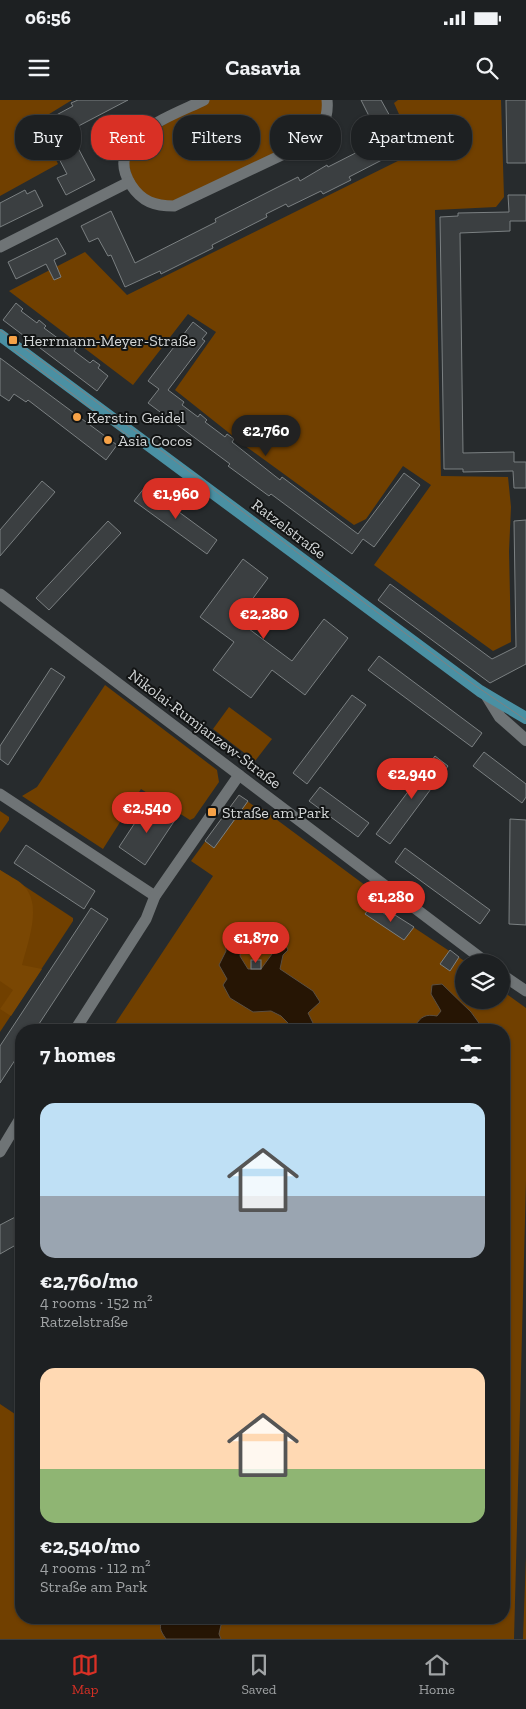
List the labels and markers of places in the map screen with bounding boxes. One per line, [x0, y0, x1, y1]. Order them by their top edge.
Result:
place label: Herrmann-Meyer-Straße [23, 331, 196, 350]
marker: Herrmann-Meyer-Straße [7, 334, 19, 346]
place label: Kerstin Geidel [87, 408, 185, 427]
marker: Kerstin Geidel [71, 411, 83, 423]
pin: €2,760 [225, 414, 307, 457]
place label: Asia Cocos [118, 431, 192, 450]
marker: Asia Cocos [102, 434, 114, 446]
pin: €1,960 [135, 478, 217, 520]
pin: €2,280 [223, 598, 305, 640]
pin: €2,940 [371, 758, 453, 800]
pin: €2,540 [106, 792, 188, 834]
place label: Straße am Park [222, 803, 330, 822]
marker: Straße am Park [206, 806, 218, 818]
pin: €1,280 [350, 880, 432, 923]
pin: €1,870 [215, 922, 297, 964]

